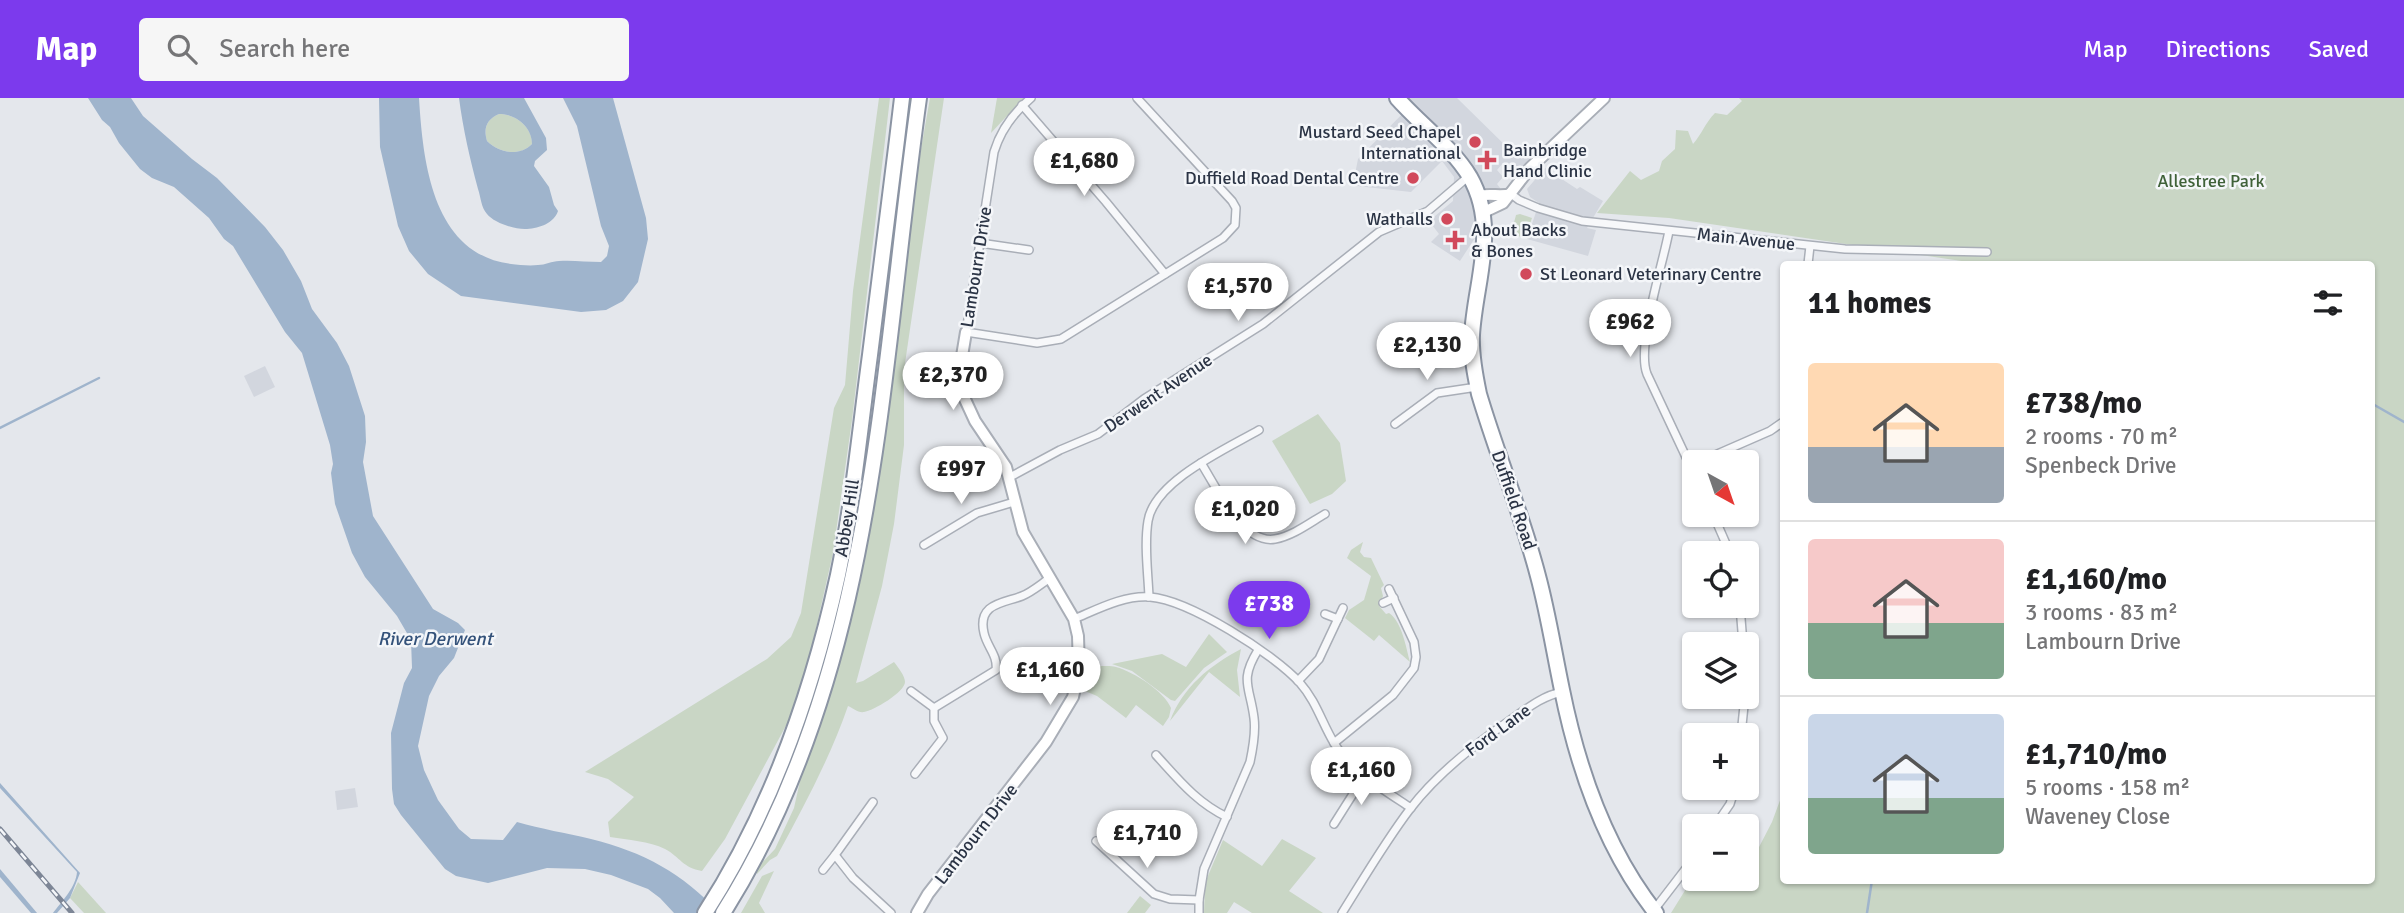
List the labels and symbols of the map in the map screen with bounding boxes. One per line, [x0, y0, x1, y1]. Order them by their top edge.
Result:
place label: Mustard Seed Chapel International [1298, 121, 1461, 164]
marker: Mustard Seed Chapel International [1467, 134, 1483, 150]
pin: £1,680 [1027, 139, 1141, 198]
place label: Bainbridge Hand Clinic [1503, 139, 1592, 182]
marker: Bainbridge Hand Clinic [1477, 150, 1497, 170]
place label: Duffield Road Dental Centre [1185, 167, 1399, 189]
marker: Duffield Road Dental Centre [1405, 170, 1421, 186]
park label: Allestree Park [2157, 170, 2265, 192]
street label: Lambourn Drive [956, 205, 996, 329]
place label: Wathalls [1366, 208, 1433, 230]
marker: Wathalls [1439, 211, 1455, 227]
place label: About Backs & Bones [1471, 219, 1566, 262]
street label: Main Avenue [1696, 223, 1796, 255]
marker: About Backs & Bones [1445, 230, 1465, 250]
place label: St Leonard Veterinary Centre [1540, 263, 1761, 285]
pin: £1,570 [1181, 264, 1295, 323]
marker: St Leonard Veterinary Centre [1518, 266, 1534, 282]
pin: £962 [1589, 300, 1671, 359]
pin: £2,130 [1370, 322, 1484, 382]
street label: Derwent Avenue [1100, 349, 1216, 437]
pin: £2,370 [896, 352, 1010, 412]
pin: £997 [920, 446, 1002, 506]
street label: Duffield Road [1487, 447, 1541, 553]
north arrow [1682, 450, 1759, 527]
street label: Abbey Hill [830, 477, 864, 559]
pin: £1,020 [1188, 486, 1302, 546]
pin: £738 [1228, 582, 1310, 641]
water label: River Derwent [378, 627, 495, 651]
pin: £1,160 [993, 648, 1107, 707]
street label: Ford Lane [1461, 699, 1535, 761]
pin: £1,160 [1304, 748, 1418, 807]
street label: Lambourn Drive [930, 779, 1022, 889]
pin: £1,710 [1090, 810, 1204, 870]

